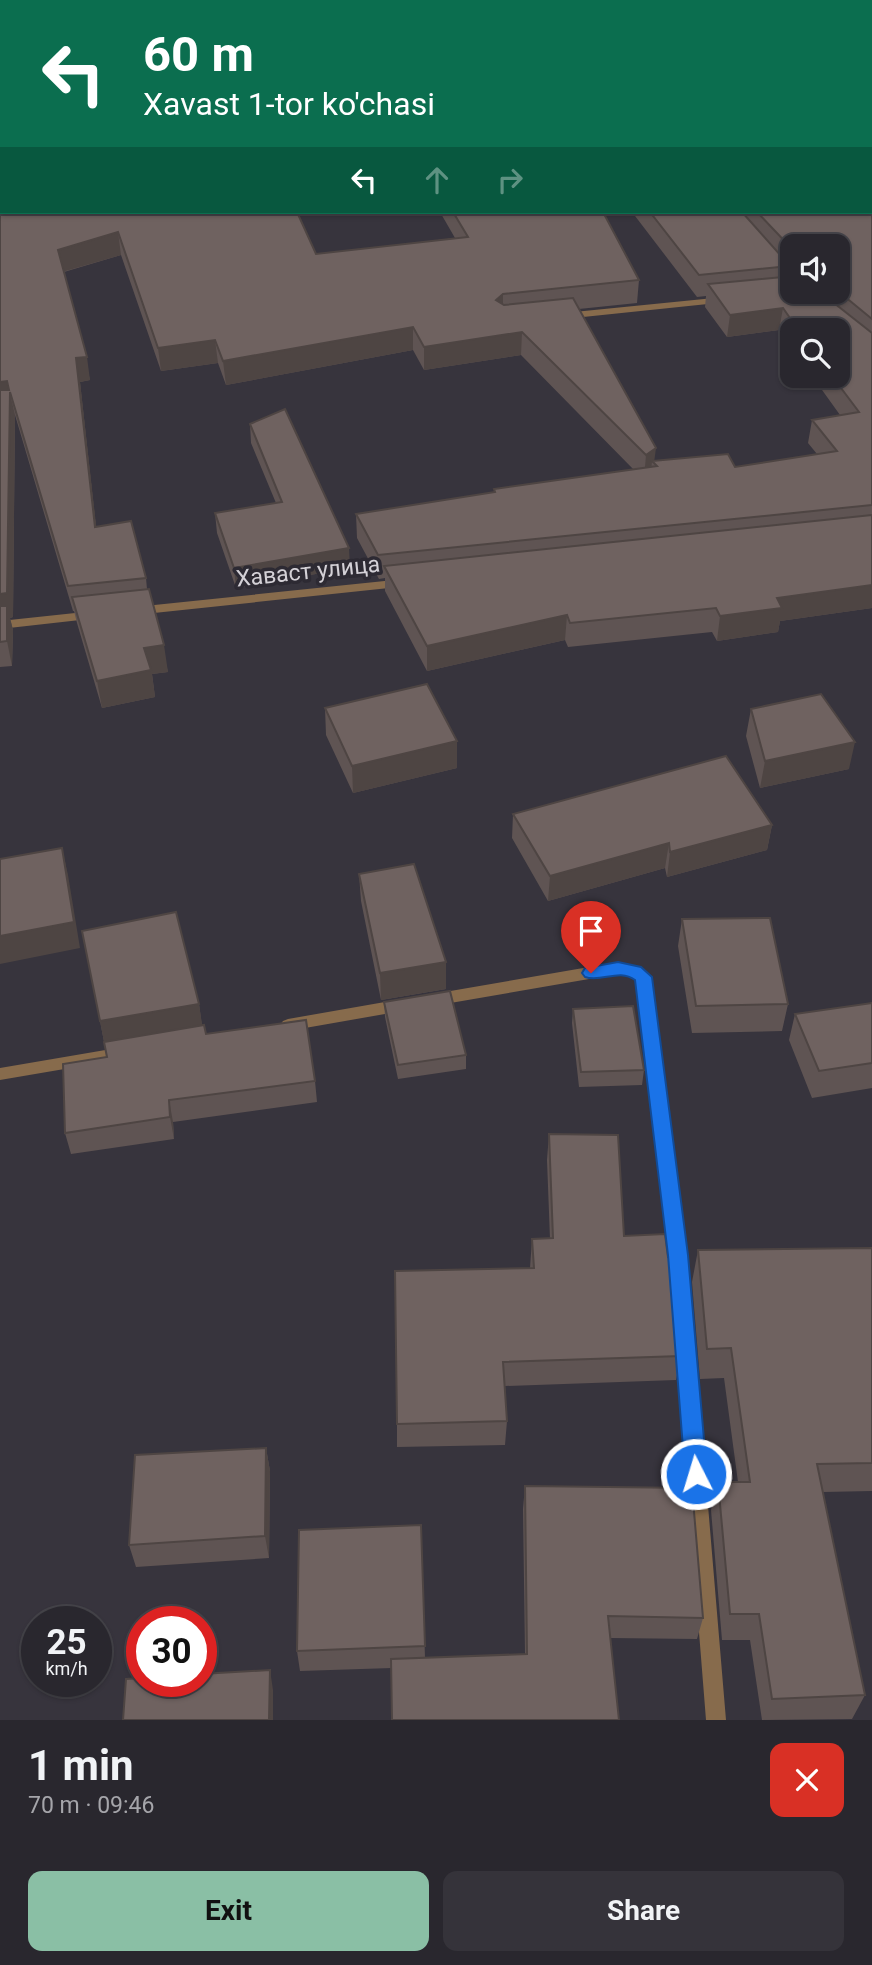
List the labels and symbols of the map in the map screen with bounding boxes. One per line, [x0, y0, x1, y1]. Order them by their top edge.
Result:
street label: Хаваст улица [235, 551, 381, 592]
pin [561, 901, 621, 973]
position arrow [659, 1437, 733, 1511]
speed limit sign: 30 [126, 1606, 217, 1697]

